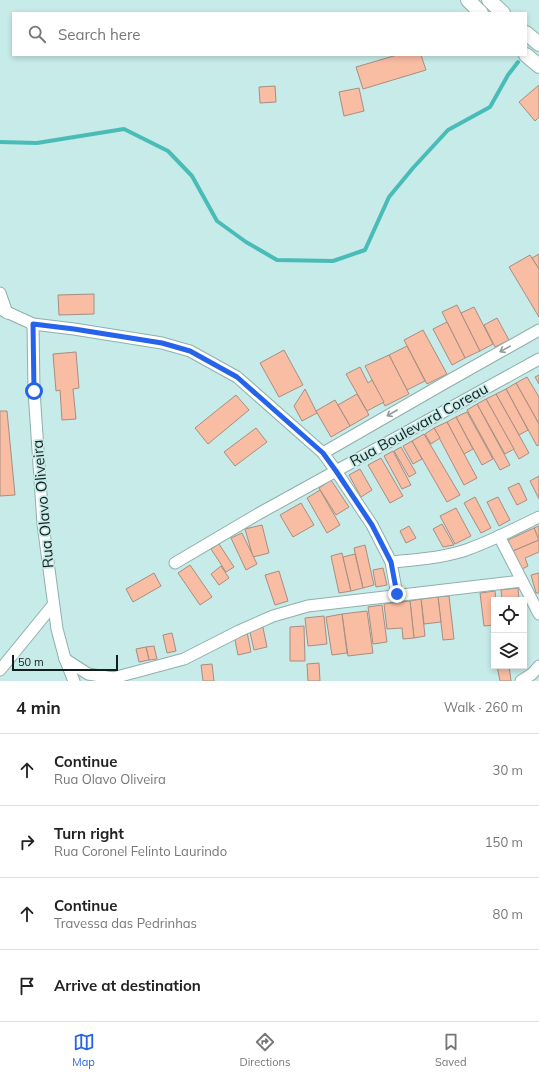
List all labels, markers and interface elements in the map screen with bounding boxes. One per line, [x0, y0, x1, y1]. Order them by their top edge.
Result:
search box [12, 12, 527, 56]
icon: search [26, 23, 48, 45]
text: Search here [58, 25, 140, 44]
one-way arrow [499, 346, 511, 354]
street label: Rua Boulevard Coreau [346, 379, 491, 471]
route start [25, 382, 43, 400]
one-way arrow [386, 410, 398, 418]
street label: Rua Olavo Oliveira [27, 439, 58, 569]
route end [388, 585, 406, 603]
map controls [491, 597, 527, 669]
button: locate [491, 597, 527, 633]
button: layers [491, 633, 527, 669]
scale bar [12, 653, 118, 672]
text: 50 m [18, 655, 44, 669]
text: 4 min [16, 697, 61, 718]
text: Walk · 260 m [444, 699, 523, 715]
text: Continue [54, 752, 117, 771]
icon: ahead [16, 759, 38, 781]
text: 30 m [493, 762, 523, 778]
text: Rua Olavo Oliveira [54, 771, 166, 787]
text: Turn right [54, 824, 124, 843]
icon: right [16, 831, 38, 853]
text: 150 m [485, 834, 523, 850]
text: Rua Coronel Felinto Laurindo [54, 843, 227, 859]
text: Continue [54, 896, 117, 915]
icon: ahead [16, 903, 38, 925]
text: 80 m [493, 906, 523, 922]
text: Travessa das Pedrinhas [54, 915, 197, 931]
icon: arrive [16, 975, 38, 997]
text: Arrive at destination [54, 976, 201, 995]
tab: Map [72, 1031, 95, 1069]
tab: Directions [240, 1031, 290, 1069]
tab: Saved [435, 1031, 467, 1069]

